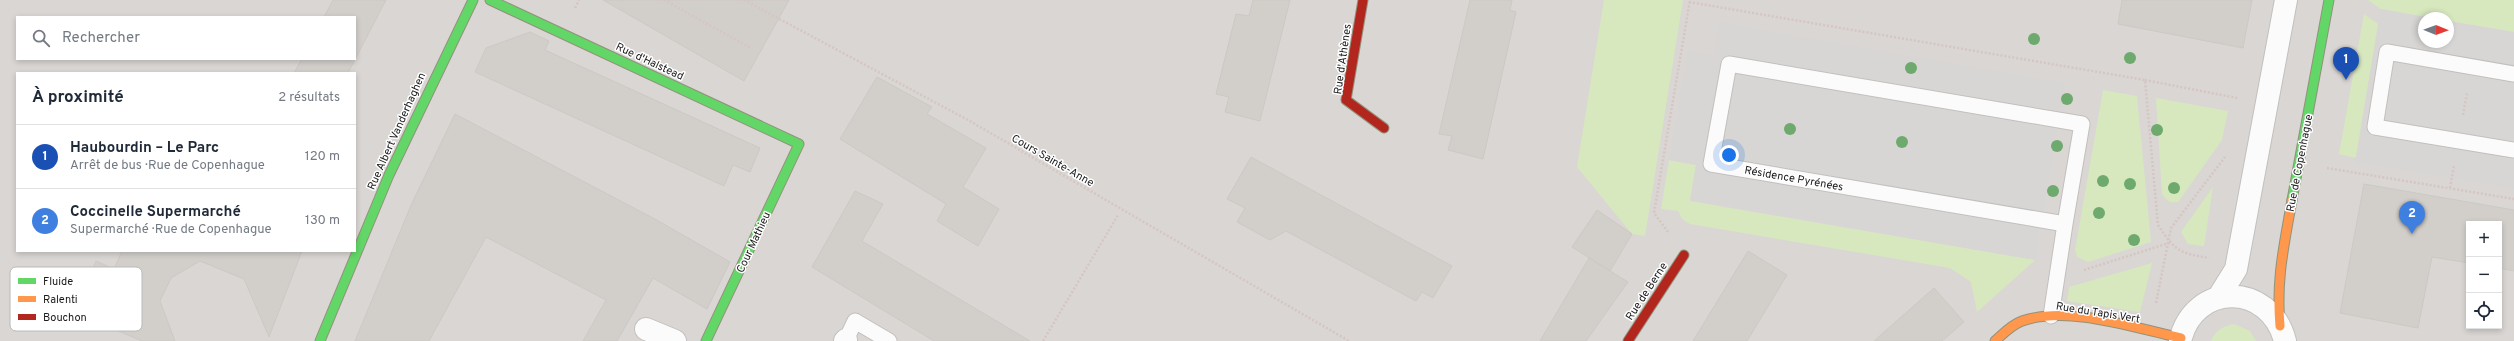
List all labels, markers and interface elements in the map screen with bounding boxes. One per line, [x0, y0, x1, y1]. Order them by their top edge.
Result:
north arrow [2418, 12, 2454, 48]
search box [16, 16, 356, 60]
street label: Rue d'Athènes [1331, 23, 1355, 95]
icon: search [30, 27, 52, 49]
text: Rechercher [62, 29, 140, 48]
street label: Rue d'Halstead [613, 40, 686, 84]
pin: 1 [2333, 47, 2359, 80]
street label: Rue Albert Vanderhaghen [365, 71, 429, 192]
text: À proximité [32, 87, 124, 109]
text: 2 résultats [278, 90, 340, 106]
street label: Rue de Copenhague [2284, 113, 2316, 213]
street label: Cours Sainte-Anne [1009, 132, 1096, 190]
text: Haubourdin – Le Parc [70, 139, 219, 158]
your location [1719, 145, 1739, 165]
text: 1 [42, 149, 48, 165]
text: 120 m [305, 149, 340, 165]
text: Arrêt de bus · Rue de Copenhague [70, 158, 265, 174]
street label: Résidence Pyrénées [1743, 163, 1844, 195]
pin: 2 [2399, 201, 2425, 234]
text: Coccinelle Supermarché [70, 203, 241, 222]
street label: Cour Mathieu [734, 210, 774, 275]
text: 2 [41, 213, 49, 229]
text: 130 m [305, 213, 340, 229]
map controls [2466, 221, 2502, 329]
button: + [2466, 221, 2502, 257]
text: Supermarché · Rue de Copenhague [70, 222, 272, 238]
button: − [2466, 257, 2502, 293]
street label: Rue de Berne [1623, 260, 1671, 323]
legend [10, 267, 142, 331]
text: Fluide [43, 275, 73, 289]
text: Ralenti [43, 293, 78, 307]
button: locate [2466, 293, 2502, 329]
street label: Rue du Tapis Vert [2055, 299, 2141, 327]
text: Bouchon [43, 311, 87, 325]

